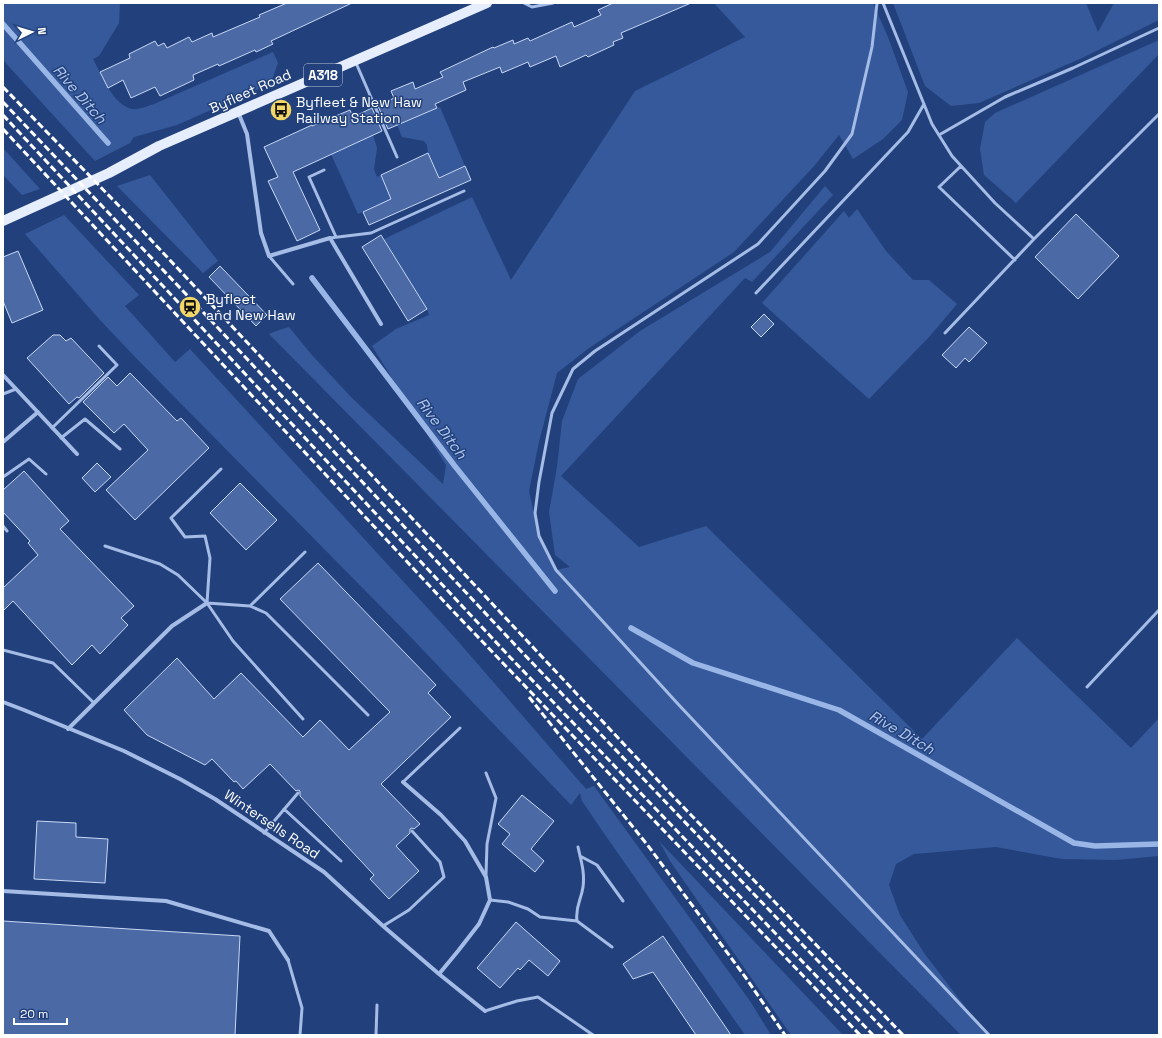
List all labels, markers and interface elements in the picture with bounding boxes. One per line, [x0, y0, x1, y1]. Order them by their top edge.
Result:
north arrow [12, 12, 52, 52]
text: N [35, 27, 49, 35]
water label: Rive Ditch [49, 61, 111, 128]
road number: A318 [304, 64, 342, 86]
street label: Byfleet Road [206, 65, 294, 117]
place label: Byfleet & New Haw Railway Station [296, 93, 422, 127]
bus stop icon: Byfleet & New Haw Railway Station [268, 97, 294, 123]
place label: Byfleet and New Haw [206, 290, 296, 324]
station icon: Byfleet and New Haw [177, 294, 203, 320]
water label: Rive Ditch [413, 394, 472, 463]
water label: Rive Ditch [866, 706, 939, 759]
street label: Wintersells Road [221, 785, 323, 863]
scale bar [14, 1000, 67, 1026]
text: 20 m [20, 1006, 48, 1022]

